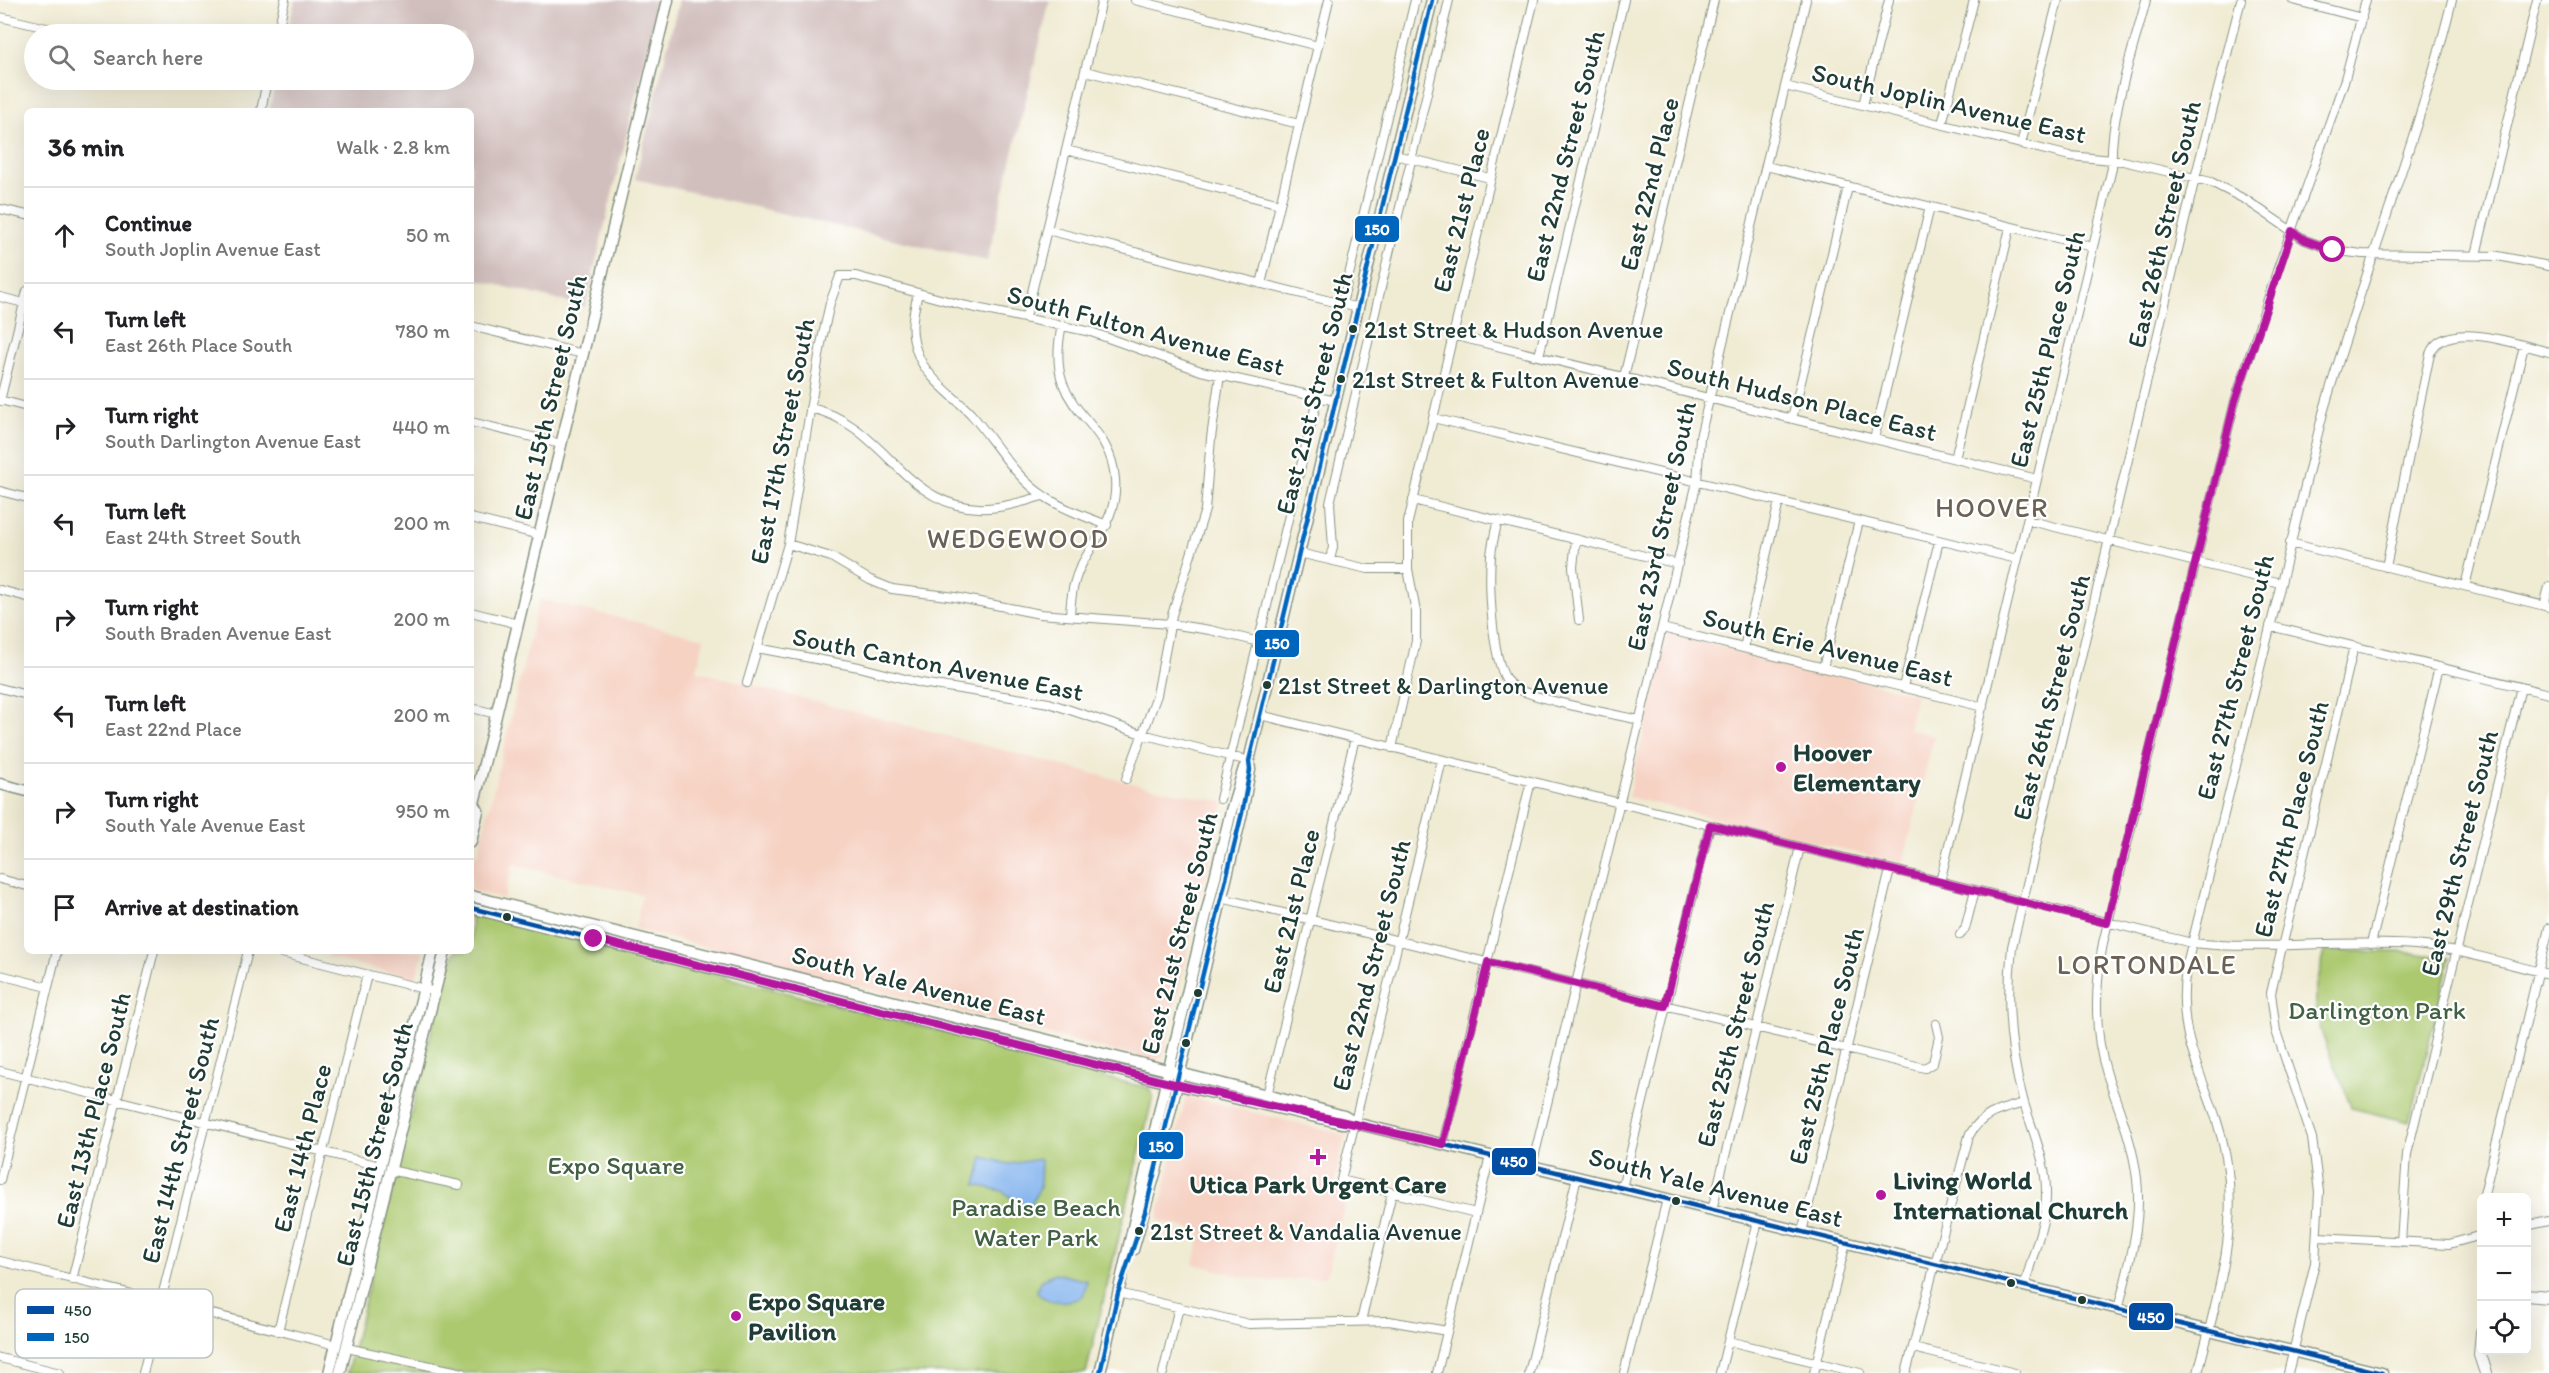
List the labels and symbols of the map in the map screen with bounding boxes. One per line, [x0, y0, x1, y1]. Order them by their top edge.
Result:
street label: East 22nd Street South [1518, 27, 1612, 285]
street label: South Joplin Avenue East [1809, 56, 2090, 150]
street label: East 22nd Place [1612, 94, 1686, 274]
street label: East 26th Street South [2120, 97, 2208, 351]
street label: East 21st Place [1425, 124, 1497, 296]
line badge: 150 [1354, 215, 1400, 243]
text: 150 [1364, 220, 1390, 239]
street label: East 25th Place South [2002, 227, 2092, 471]
route start [2319, 236, 2345, 262]
street label: East 21st Street South [1268, 268, 1360, 518]
street label: East 15th Street South [506, 271, 594, 523]
street label: South Fulton Avenue East [1004, 278, 1288, 383]
street label: East 17th Street South [742, 315, 822, 567]
place label: 21st Street & Hudson Avenue [1364, 315, 1663, 344]
marker: 21st Street & Hudson Avenue [1347, 323, 1359, 335]
street label: South Hudson Place East [1664, 350, 1940, 448]
place label: 21st Street & Fulton Avenue [1352, 365, 1639, 394]
marker: 21st Street & Fulton Avenue [1335, 373, 1347, 385]
street label: East 23rd Street South [1619, 398, 1703, 654]
district label: HOOVER [1935, 491, 2049, 524]
district label: WEDGEWOOD [927, 522, 1109, 555]
street label: East 27th Street South [2189, 551, 2281, 803]
street label: East 26th Street South [2005, 570, 2097, 824]
street label: South Erie Avenue East [1700, 600, 1957, 694]
street label: South Canton Avenue East [790, 620, 1086, 708]
line badge: 150 [1254, 629, 1300, 658]
text: 150 [1264, 634, 1290, 653]
place label: 21st Street & Darlington Avenue [1278, 671, 1609, 700]
marker: 21st Street & Darlington Avenue [1261, 679, 1273, 691]
street label: East 27th Place South [2246, 697, 2336, 941]
street label: East 29th Street South [2413, 726, 2505, 979]
place label: Hoover Elementary [1793, 736, 1921, 798]
marker: Hoover Elementary [1774, 760, 1788, 774]
street label: East 21st Street South [1133, 808, 1225, 1058]
street label: East 21st Place [1255, 825, 1327, 997]
street label: East 22nd Street South [1324, 836, 1418, 1094]
street label: East 25th Street South [1689, 897, 1781, 1151]
unlabelled marker [501, 911, 513, 923]
street label: East 25th Place South [1781, 924, 1871, 1168]
route end [580, 925, 606, 951]
street label: South Yale Avenue East [789, 938, 1050, 1032]
district label: LORTONDALE [2057, 948, 2237, 981]
unlabelled marker [1192, 987, 1204, 999]
street label: East 13th Place South [48, 989, 138, 1231]
park label: Darlington Park [2288, 994, 2466, 1026]
street label: East 14th Street South [134, 1013, 226, 1267]
street label: East 15th Street South [328, 1018, 420, 1270]
unlabelled marker [1180, 1037, 1192, 1049]
street label: East 14th Place [266, 1060, 338, 1236]
line badge: 150 [1138, 1131, 1184, 1160]
text: 150 [1148, 1137, 1174, 1156]
street label: South Yale Avenue East [1586, 1140, 1847, 1234]
line badge: 450 [1491, 1147, 1537, 1176]
marker: Utica Park Urgent Care [1309, 1148, 1327, 1166]
park label: Expo Square [547, 1149, 685, 1181]
text: 450 [1500, 1152, 1528, 1171]
place label: Living World International Church [1893, 1164, 2129, 1226]
place label: Utica Park Urgent Care [1189, 1168, 1447, 1200]
marker: Living World International Church [1874, 1188, 1888, 1202]
park label: Paradise Beach Water Park [951, 1191, 1121, 1253]
unlabelled marker [1670, 1195, 1682, 1207]
place label: 21st Street & Vandalia Avenue [1150, 1217, 1462, 1246]
marker: 21st Street & Vandalia Avenue [1133, 1225, 1145, 1237]
unlabelled marker [2005, 1277, 2017, 1289]
place label: Expo Square Pavilion [748, 1285, 885, 1347]
legend [15, 1289, 213, 1358]
unlabelled marker [2076, 1294, 2088, 1306]
text: 450 [64, 1301, 92, 1320]
line badge: 450 [2128, 1302, 2174, 1331]
text: 450 [2137, 1308, 2165, 1327]
marker: Expo Square Pavilion [729, 1309, 743, 1323]
text: 150 [64, 1328, 90, 1347]

